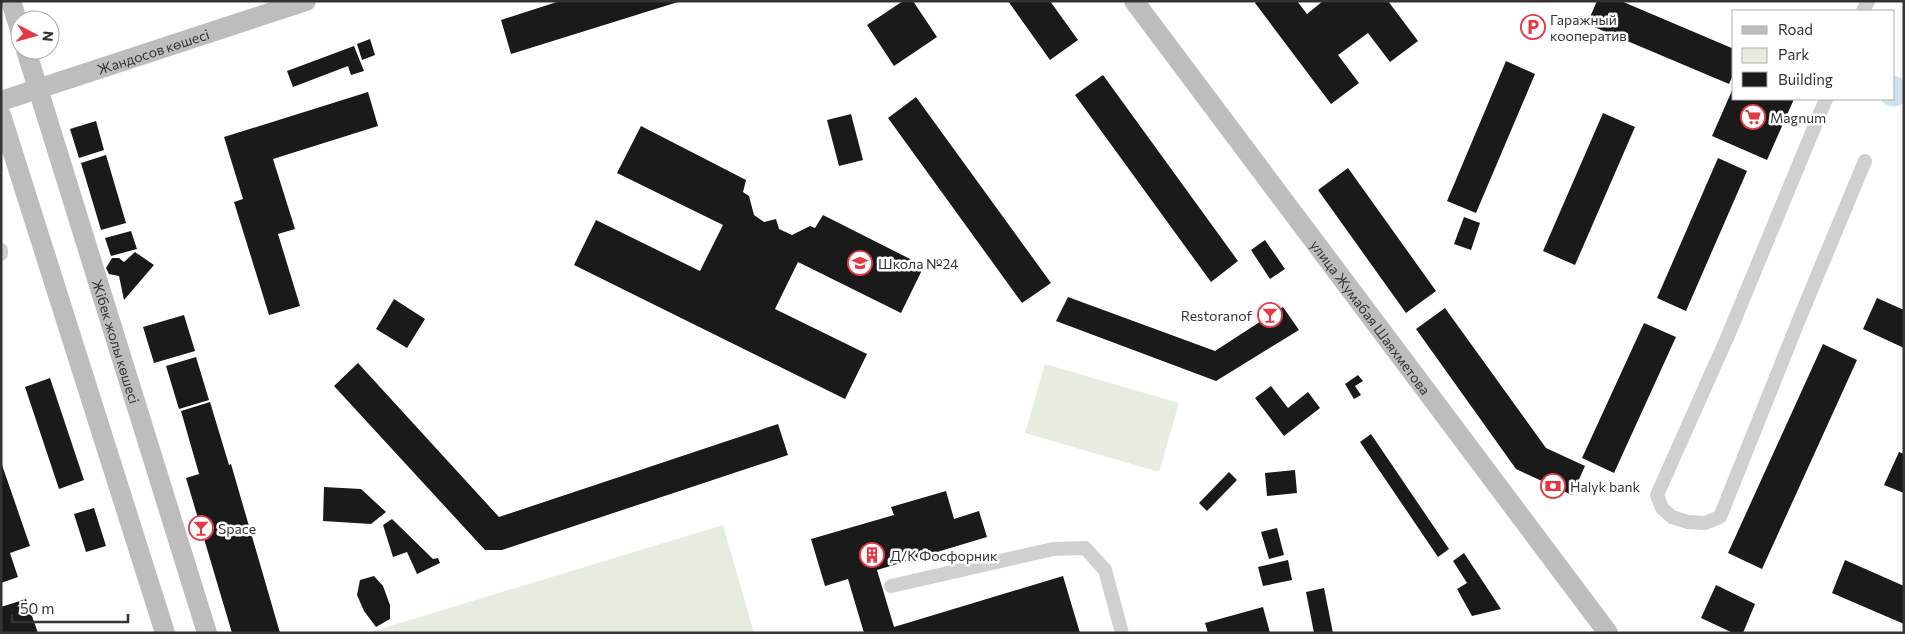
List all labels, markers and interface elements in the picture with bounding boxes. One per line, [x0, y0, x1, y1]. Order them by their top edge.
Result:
north arrow [10, 10, 60, 60]
legend [1732, 10, 1895, 100]
place label: Гаражный кооператив [1550, 11, 1627, 44]
parking icon: Гаражный кооператив [1520, 14, 1546, 40]
text: Road [1778, 20, 1813, 38]
street label: Жандосов көшесі [95, 25, 211, 77]
text: N [39, 30, 57, 43]
text: Park [1778, 45, 1809, 63]
text: Building [1778, 70, 1833, 88]
supermarket icon: Magnum [1740, 104, 1766, 130]
place label: Magnum [1770, 109, 1826, 126]
street label: улица Жумабая Шаяхметова [1308, 236, 1434, 398]
school or university icon: Школа №24 [847, 250, 873, 276]
place label: Школа №24 [878, 255, 959, 272]
street label: Жібек жолы көшесі [89, 277, 144, 406]
bar icon: Restoranof [1257, 302, 1283, 328]
place label: Restoranof [1181, 307, 1252, 324]
bank icon: Halyk bank [1540, 473, 1566, 499]
place label: Halyk bank [1570, 478, 1641, 495]
bar icon: Space [188, 515, 214, 541]
place label: Space [218, 520, 256, 537]
building icon: Д/К Фосфорник [859, 542, 885, 568]
place label: Д/К Фосфорник [890, 547, 998, 564]
scale bar [12, 592, 129, 624]
text: 50 m [20, 599, 54, 617]

